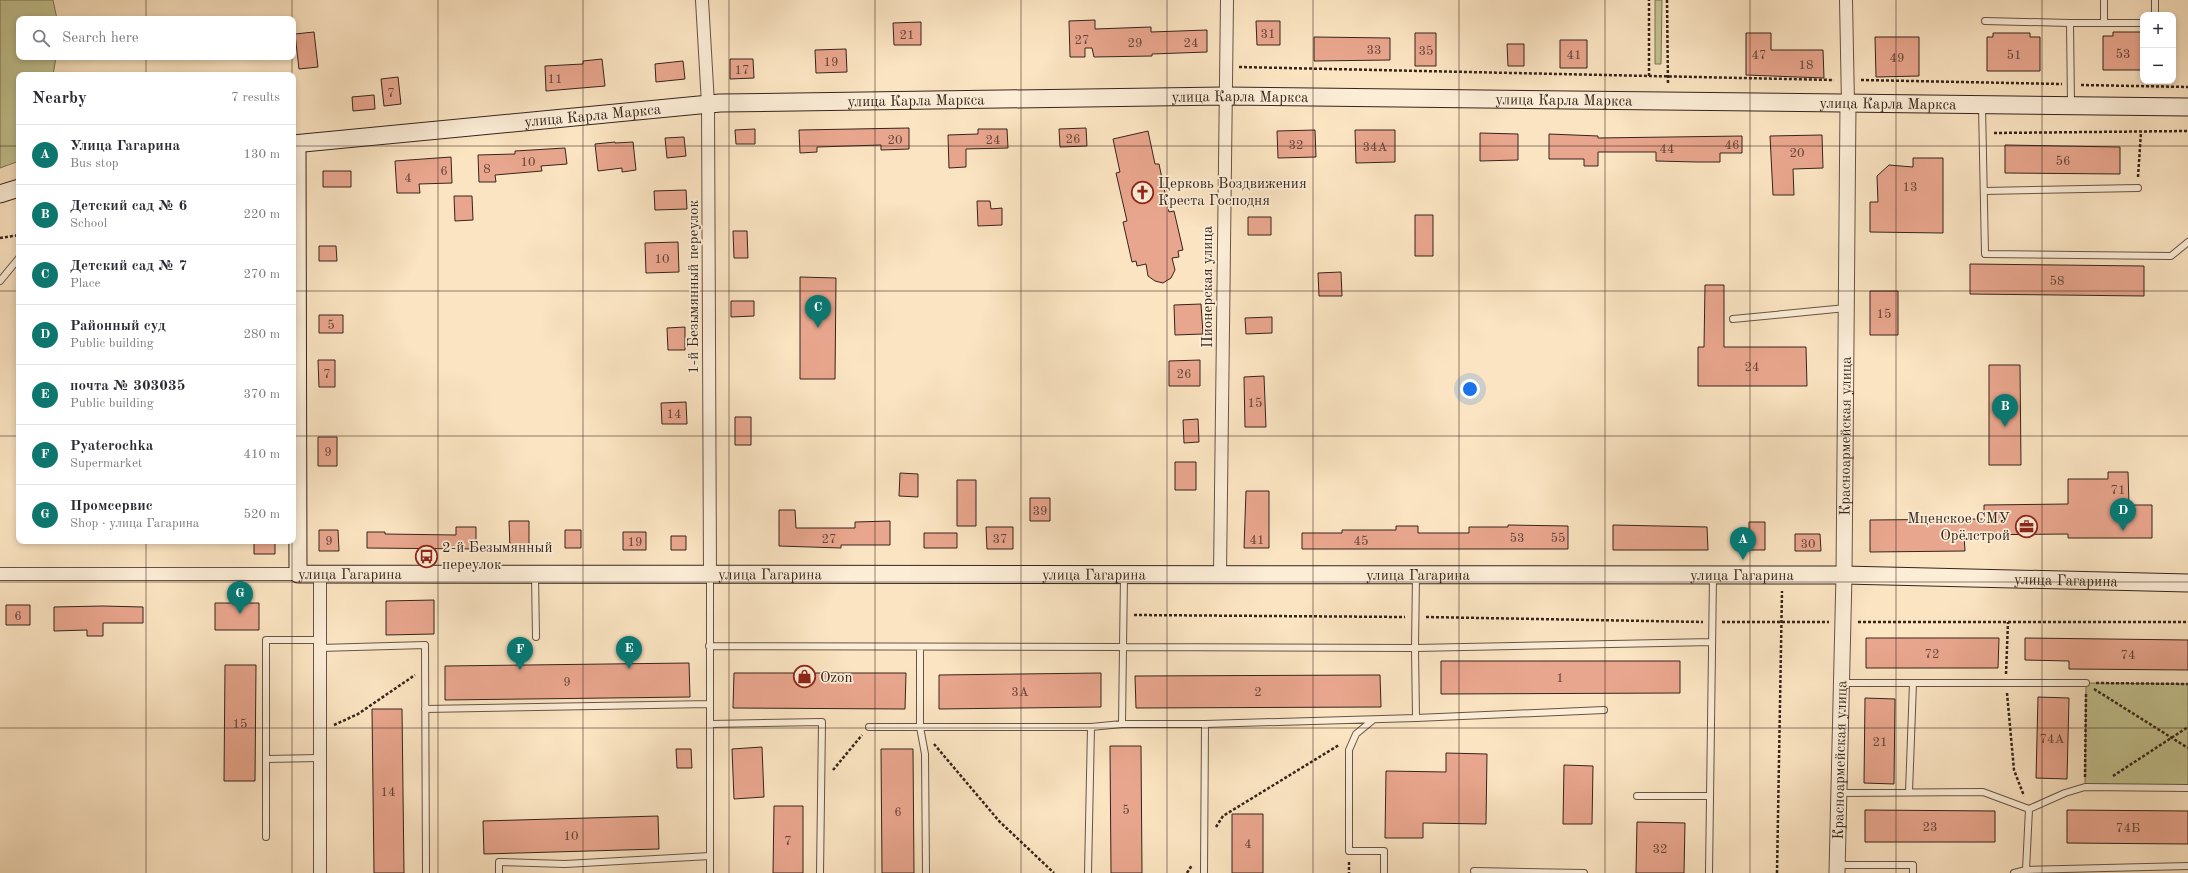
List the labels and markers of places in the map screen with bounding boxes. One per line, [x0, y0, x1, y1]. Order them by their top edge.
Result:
place label: Церковь Воздвижения Креста Господня [1158, 177, 1307, 209]
church icon: Церковь Воздвижения Креста Господня [1130, 179, 1156, 205]
pin: C [805, 295, 831, 328]
pin: B [1992, 394, 2018, 427]
pin: D [2110, 498, 2136, 531]
place label: Мценское СМУ Орёлстрой [1907, 512, 2010, 544]
office icon: Мценское СМУ Орёлстрой [2013, 514, 2039, 540]
pin: A [1730, 527, 1756, 560]
place label: 2-й Безымянный переулок [442, 541, 553, 573]
bus stop icon: 2-й Безымянный переулок [414, 543, 440, 569]
pin: G [227, 581, 253, 614]
pin: E [616, 636, 642, 669]
pin: F [507, 637, 533, 670]
shop icon: Ozon [791, 664, 817, 690]
place label: Ozon [820, 671, 853, 686]

